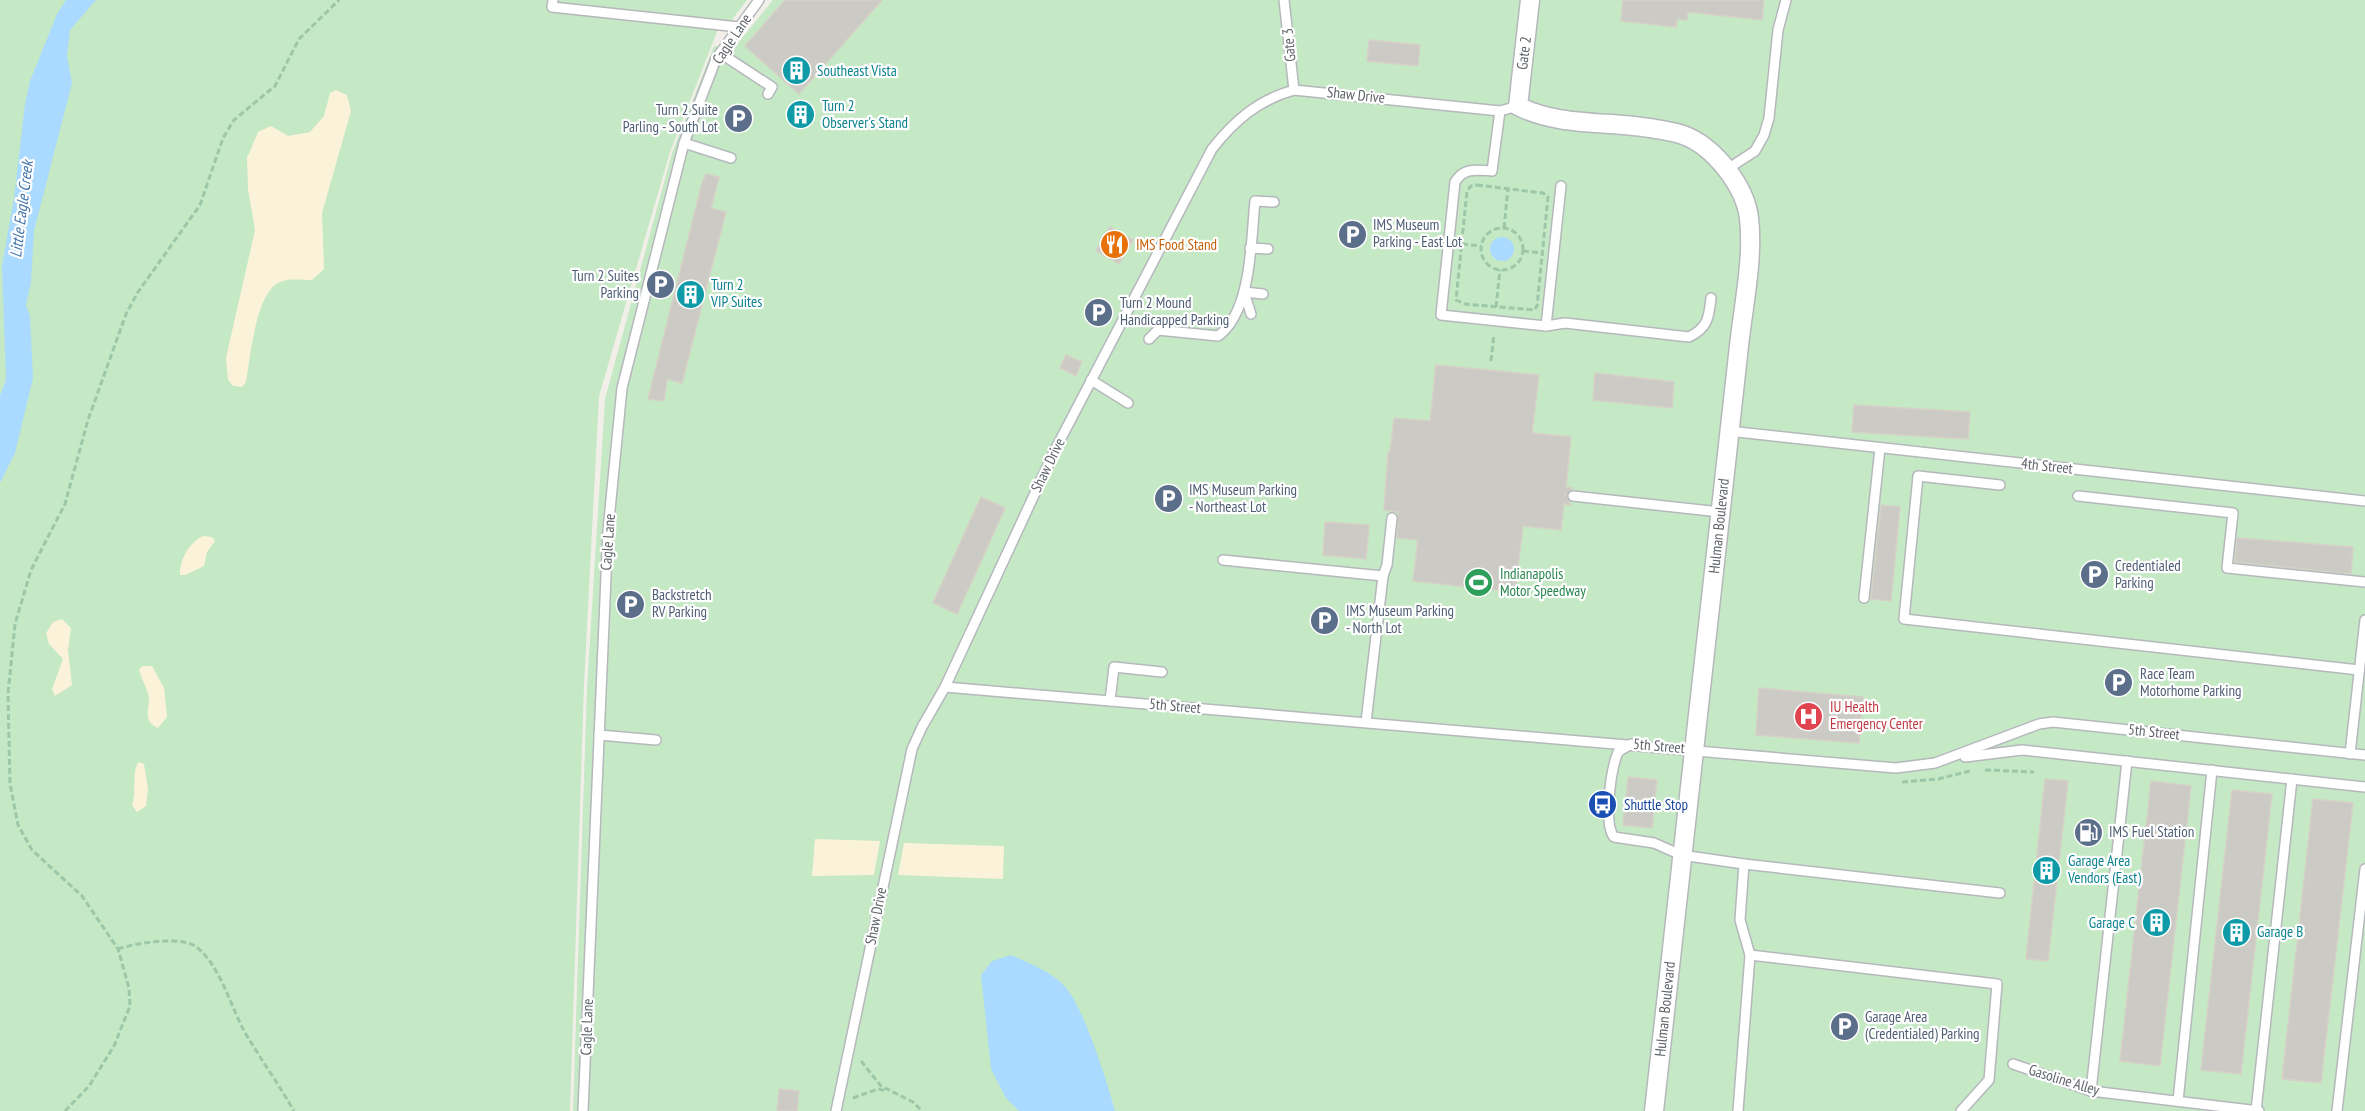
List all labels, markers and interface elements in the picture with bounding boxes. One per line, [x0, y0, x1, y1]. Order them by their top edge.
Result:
street label: Cagle Lane [708, 10, 755, 68]
street label: Gate 3 [1278, 28, 1299, 63]
street label: Gate 2 [1512, 35, 1535, 71]
building icon: Southeast Vista [780, 55, 812, 87]
place label: Southeast Vista [817, 61, 897, 80]
street label: Shaw Drive [1326, 82, 1386, 107]
place label: Turn 2 Observer's Stand [822, 96, 908, 132]
building icon: Turn 2 Observer's Stand [785, 99, 817, 131]
place label: Turn 2 Suite Parling - South Lot [623, 100, 718, 136]
parking icon: Turn 2 Suite Parling - South Lot [723, 103, 755, 135]
water label: Little Eagle Creek [5, 158, 37, 259]
place label: IMS Museum Parking - East Lot [1373, 215, 1462, 251]
parking icon: IMS Museum Parking - East Lot [1336, 218, 1368, 250]
restaurant icon: IMS Food Stand [1099, 229, 1131, 261]
place label: IMS Food Stand [1136, 235, 1217, 254]
place label: Turn 2 Suites Parking [572, 266, 639, 302]
parking icon: Turn 2 Suites Parking [644, 269, 676, 301]
place label: Turn 2 VIP Suites [710, 275, 762, 311]
building icon: Turn 2 VIP Suites [674, 278, 706, 310]
place label: Turn 2 Mound Handicapped Parking [1120, 293, 1229, 329]
parking icon: Turn 2 Mound Handicapped Parking [1083, 296, 1115, 328]
street label: Shaw Drive [1026, 435, 1069, 495]
street label: 4th Street [2020, 453, 2074, 478]
street label: Hulman Boulevard [1704, 477, 1733, 574]
place label: IMS Museum Parking - Northeast Lot [1189, 480, 1297, 516]
parking icon: IMS Museum Parking - Northeast Lot [1152, 483, 1184, 515]
street label: Cagle Lane [596, 513, 619, 571]
place label: Credentialed Parking [2115, 556, 2181, 592]
parking icon: Credentialed Parking [2078, 559, 2110, 591]
place label: Indianapolis Motor Speedway [1500, 564, 1586, 600]
sports icon: Indianapolis Motor Speedway [1463, 567, 1495, 599]
place label: Backstretch RV Parking [652, 585, 712, 621]
parking icon: Backstretch RV Parking [615, 588, 647, 620]
place label: IMS Museum Parking - North Lot [1346, 601, 1454, 637]
parking icon: IMS Museum Parking - North Lot [1309, 604, 1341, 636]
place label: Race Team Motorhome Parking [2140, 664, 2241, 700]
parking icon: Race Team Motorhome Parking [2103, 667, 2135, 699]
street label: 5th Street [1148, 694, 1202, 717]
place label: IU Health Emergency Center [1830, 697, 1924, 733]
hospital icon: IU Health Emergency Center [1793, 700, 1825, 732]
street label: 5th Street [2127, 719, 2181, 744]
street label: 5th Street [1632, 734, 1686, 757]
bus stop icon: Shuttle Stop [1587, 789, 1619, 821]
place label: Shuttle Stop [1624, 795, 1688, 814]
fuel station icon: IMS Fuel Station [2072, 816, 2104, 848]
place label: IMS Fuel Station [2109, 822, 2194, 841]
place label: Garage Area Vendors (East) [2067, 851, 2141, 887]
building icon: Garage Area Vendors (East) [2031, 854, 2063, 886]
street label: Shaw Drive [861, 886, 890, 946]
building icon: Garage C [2140, 907, 2172, 939]
place label: Garage C [2089, 913, 2135, 932]
building icon: Garage B [2220, 916, 2252, 948]
place label: Garage B [2257, 922, 2303, 941]
street label: Hulman Boulevard [1650, 960, 1679, 1057]
street label: Cagle Lane [576, 998, 597, 1056]
place label: Garage Area (Credentialed) Parking [1865, 1007, 1980, 1043]
parking icon: Garage Area (Credentialed) Parking [1828, 1010, 1860, 1042]
street label: Gasoline Alley [2027, 1060, 2102, 1099]

